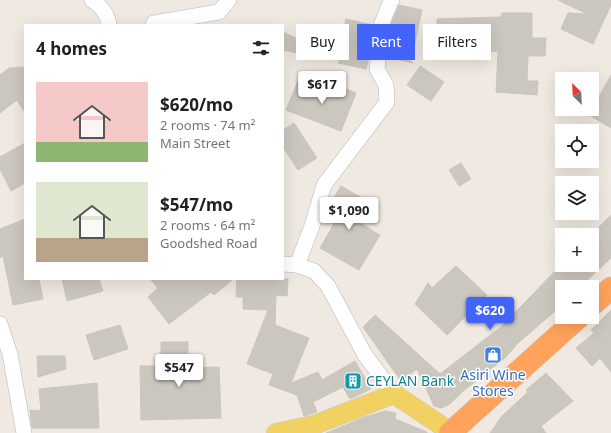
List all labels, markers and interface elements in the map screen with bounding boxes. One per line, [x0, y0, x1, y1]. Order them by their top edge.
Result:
chip: Buy [296, 24, 349, 60]
chip: Rent [357, 24, 415, 60]
chip: Filters [423, 24, 491, 60]
text: 4 homes [36, 37, 107, 60]
icon: filters [250, 37, 272, 59]
pin: $617 [298, 71, 346, 105]
north arrow [555, 72, 599, 116]
map controls [555, 72, 599, 324]
text: $617 [307, 75, 337, 93]
text: $620/mo [160, 93, 233, 116]
icon: home [68, 98, 116, 146]
text: 2 rooms · 74 m² [160, 116, 255, 134]
button: locate [555, 124, 599, 168]
text: Main Street [160, 134, 230, 152]
button: layers [555, 176, 599, 220]
text: $547/mo [160, 193, 233, 216]
pin: $1,090 [316, 197, 382, 231]
icon: home [68, 198, 116, 246]
text: $1,090 [329, 201, 369, 219]
text: 2 rooms · 64 m² [160, 216, 255, 234]
button: + [555, 228, 599, 272]
text: Goodshed Road [160, 234, 257, 252]
button: − [555, 280, 599, 324]
pin: $620 [466, 297, 514, 331]
text: $620 [475, 301, 505, 319]
shop icon: Asiri Wine Stores [483, 345, 503, 365]
pin: $547 [155, 354, 203, 388]
text: $547 [164, 358, 194, 376]
place label: Asiri Wine Stores [460, 365, 526, 400]
building icon: CEYLAN Bank [343, 371, 363, 391]
place label: CEYLAN Bank [366, 371, 455, 390]

